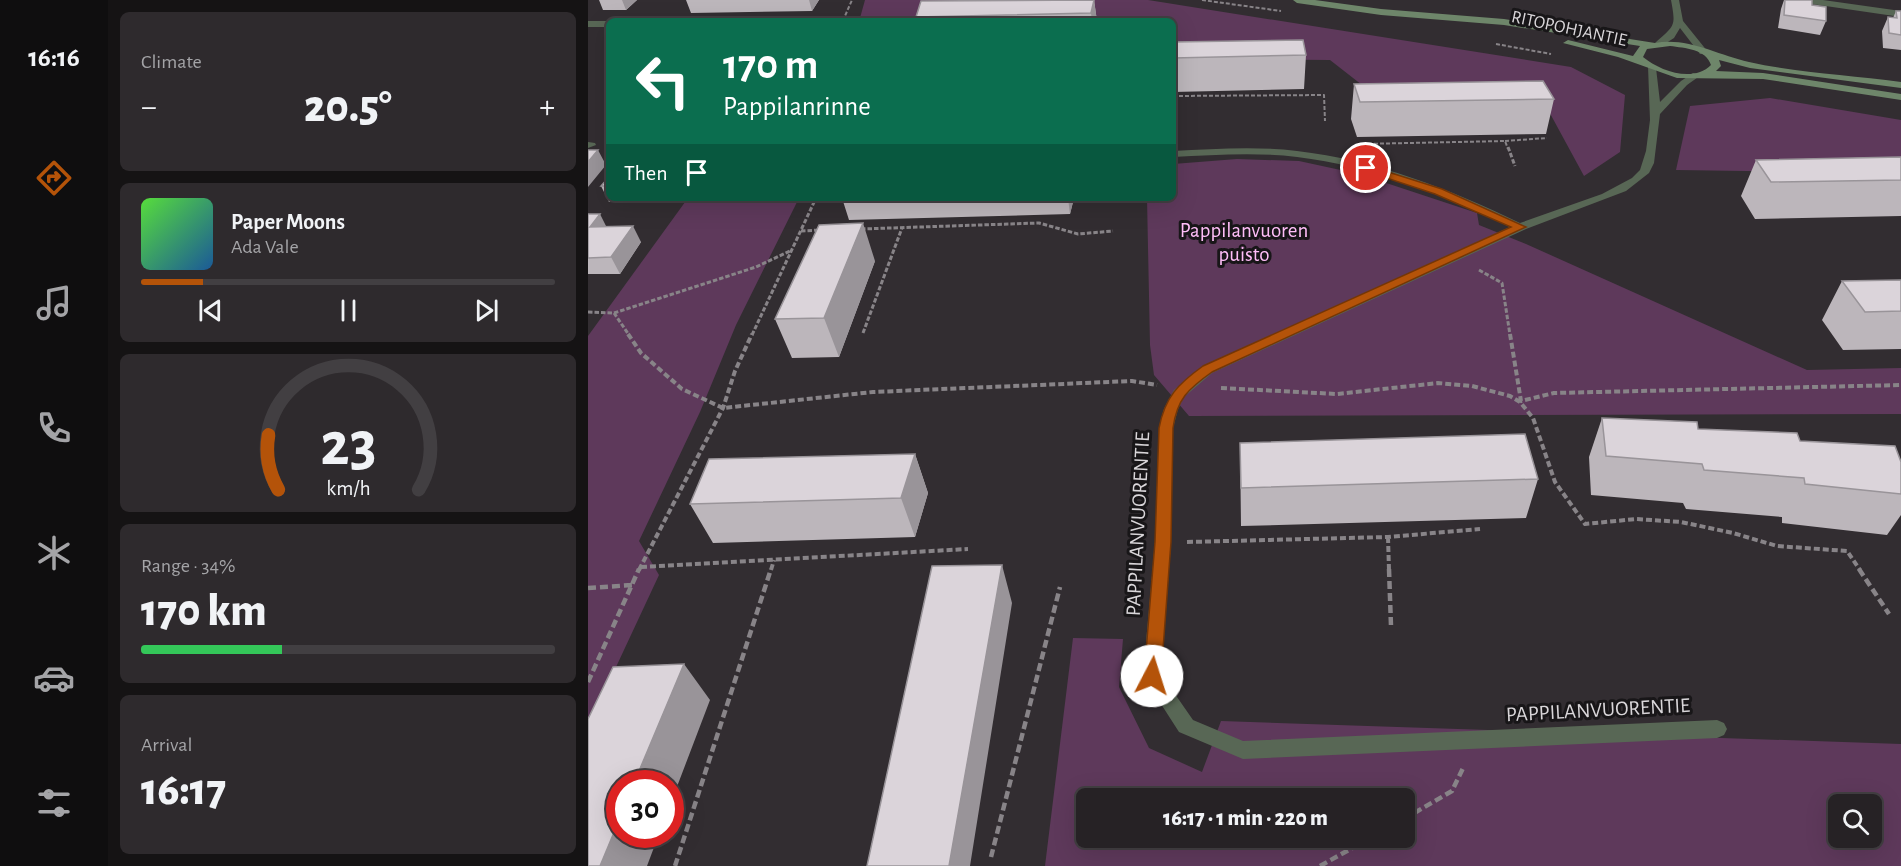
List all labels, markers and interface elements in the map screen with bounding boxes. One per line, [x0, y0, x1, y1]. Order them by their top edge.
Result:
street label: RITOPOHJANTIE [1510, 8, 1629, 50]
icon: left [624, 42, 702, 120]
text: 16:16 [28, 44, 80, 71]
text: 170 m [723, 44, 818, 86]
text: Climate [141, 52, 202, 72]
text: 20.5° [304, 85, 392, 130]
text: − [141, 91, 157, 124]
text: + [539, 91, 555, 124]
text: Pappilanrinne [723, 93, 871, 120]
pin [1340, 142, 1391, 193]
icon: arrive [1349, 151, 1382, 184]
icon: arrive [680, 156, 713, 189]
icon: directions [33, 157, 75, 199]
text: Then [624, 162, 668, 184]
text: Paper Moons [231, 211, 345, 233]
park label: Pappilanvuoren puisto [1180, 220, 1308, 265]
text: Ada Vale [231, 237, 299, 257]
icon: music [33, 282, 75, 324]
icon: previous [194, 294, 227, 327]
icon: pause [332, 294, 365, 327]
icon: next [470, 294, 503, 327]
icon: phone [33, 407, 75, 449]
text: 23 [320, 414, 376, 476]
street label: PAPPILANVUORENTIE [1123, 431, 1153, 617]
text: km/h [326, 478, 370, 499]
icon: climate [33, 532, 75, 574]
text: Range · 34% [141, 556, 236, 576]
text: 170 km [141, 589, 267, 634]
position arrow [1120, 644, 1184, 708]
icon: car [33, 657, 75, 699]
street label: PAPPILANVUORENTIE [1505, 695, 1691, 725]
text: Arrival [141, 735, 192, 755]
text: 16:17 [141, 768, 226, 813]
speed limit sign: 30 [606, 770, 684, 848]
icon: filters [33, 782, 75, 824]
map controls [1828, 794, 1882, 848]
button: search [1828, 794, 1882, 848]
text: 16:17 · 1 min · 220 m [1163, 807, 1328, 829]

